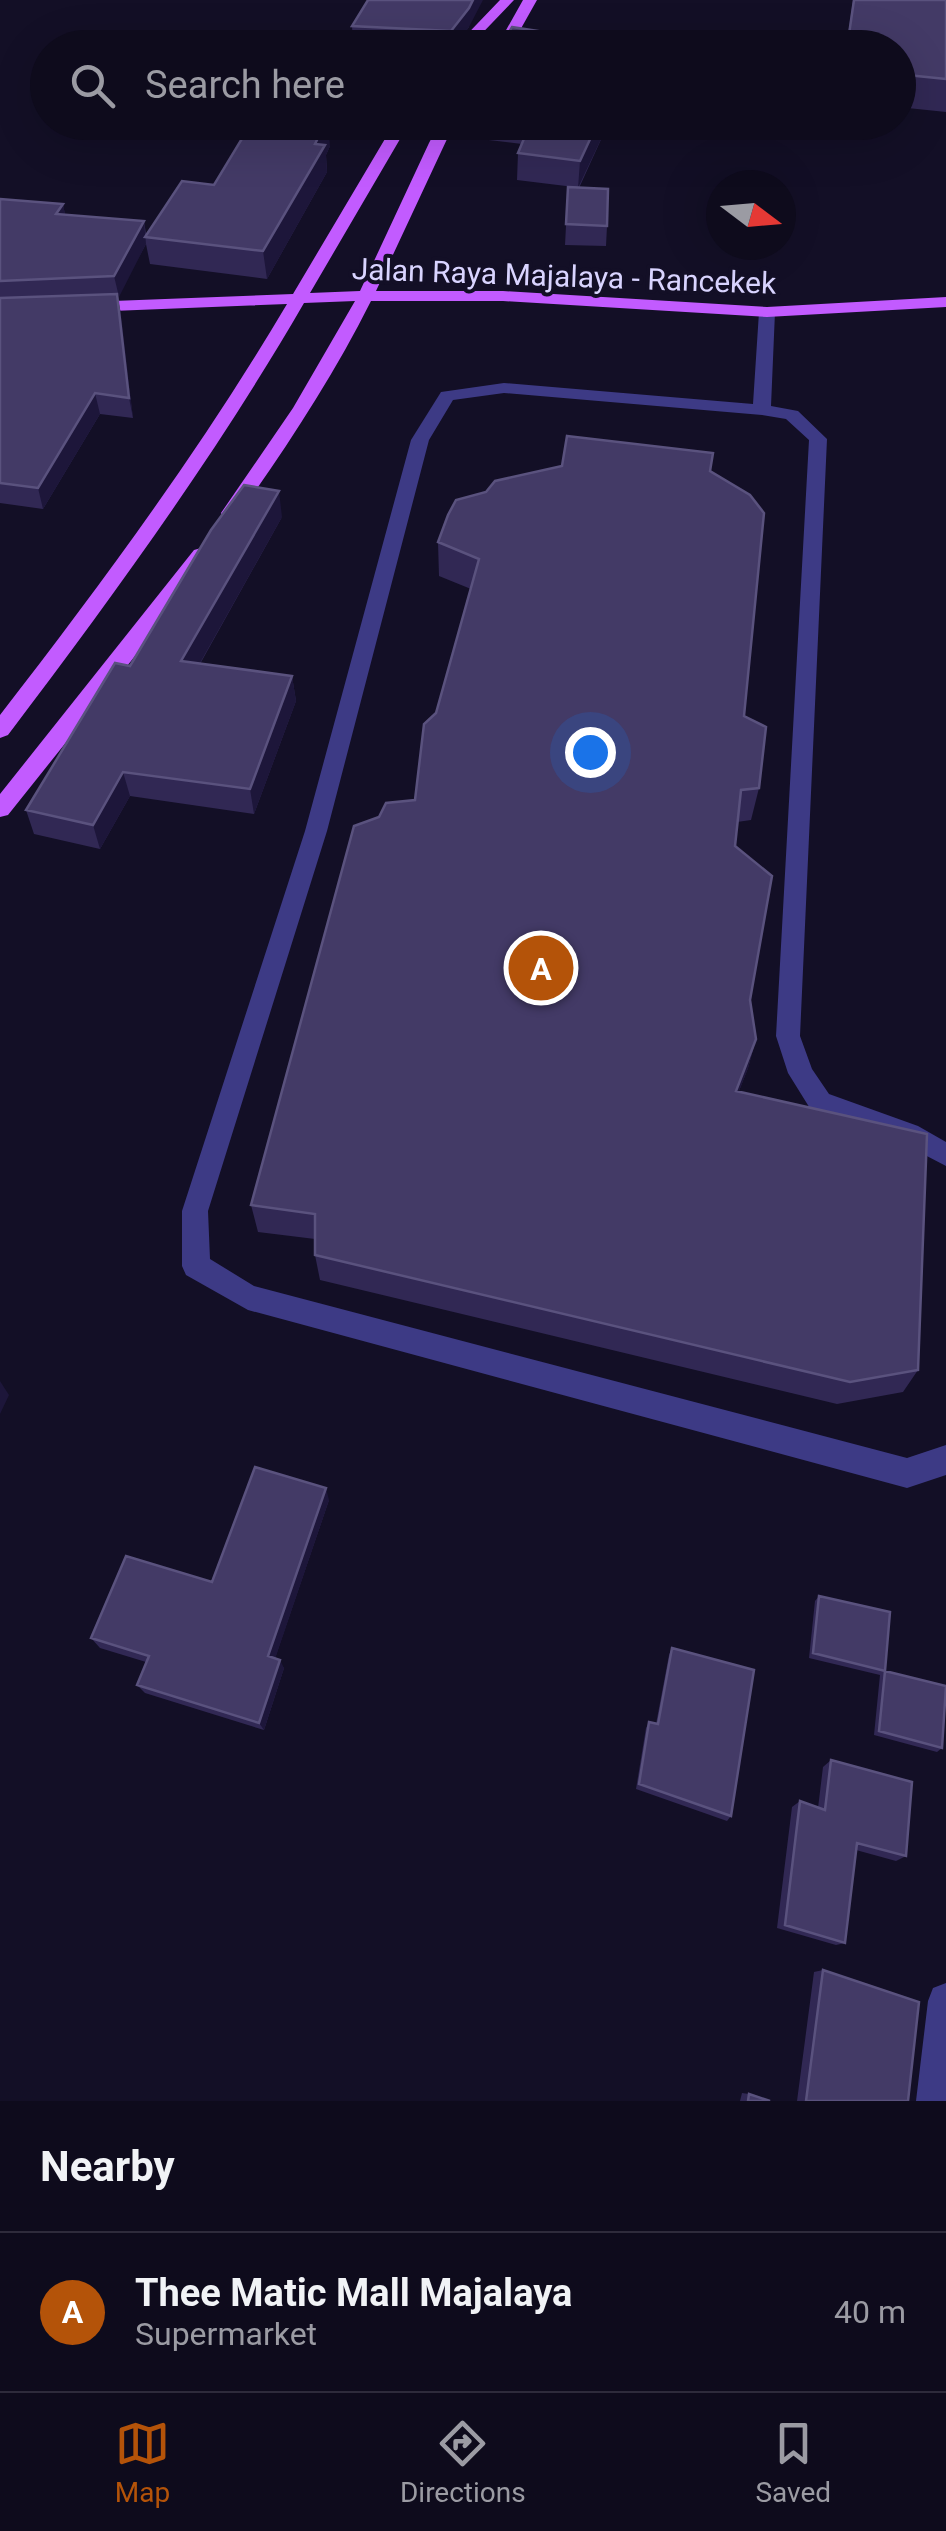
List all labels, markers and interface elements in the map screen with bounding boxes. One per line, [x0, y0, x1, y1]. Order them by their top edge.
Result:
search box [30, 30, 916, 140]
icon: search [65, 58, 120, 113]
text: Search here [145, 63, 345, 107]
north arrow [706, 170, 796, 260]
street label: Jalan Raya Majalaya - Rancekek [351, 251, 778, 301]
your location [565, 727, 616, 778]
pin: A [508, 930, 574, 1006]
text: Nearby [40, 2142, 175, 2191]
text: Thee Matic Mall Majalaya [135, 2271, 572, 2315]
text: A [62, 2293, 83, 2331]
text: 40 m [834, 2293, 906, 2331]
text: Supermarket [135, 2315, 317, 2353]
tab: Map [115, 2416, 170, 2509]
tab: Directions [400, 2416, 526, 2509]
tab: Saved [755, 2416, 831, 2509]

